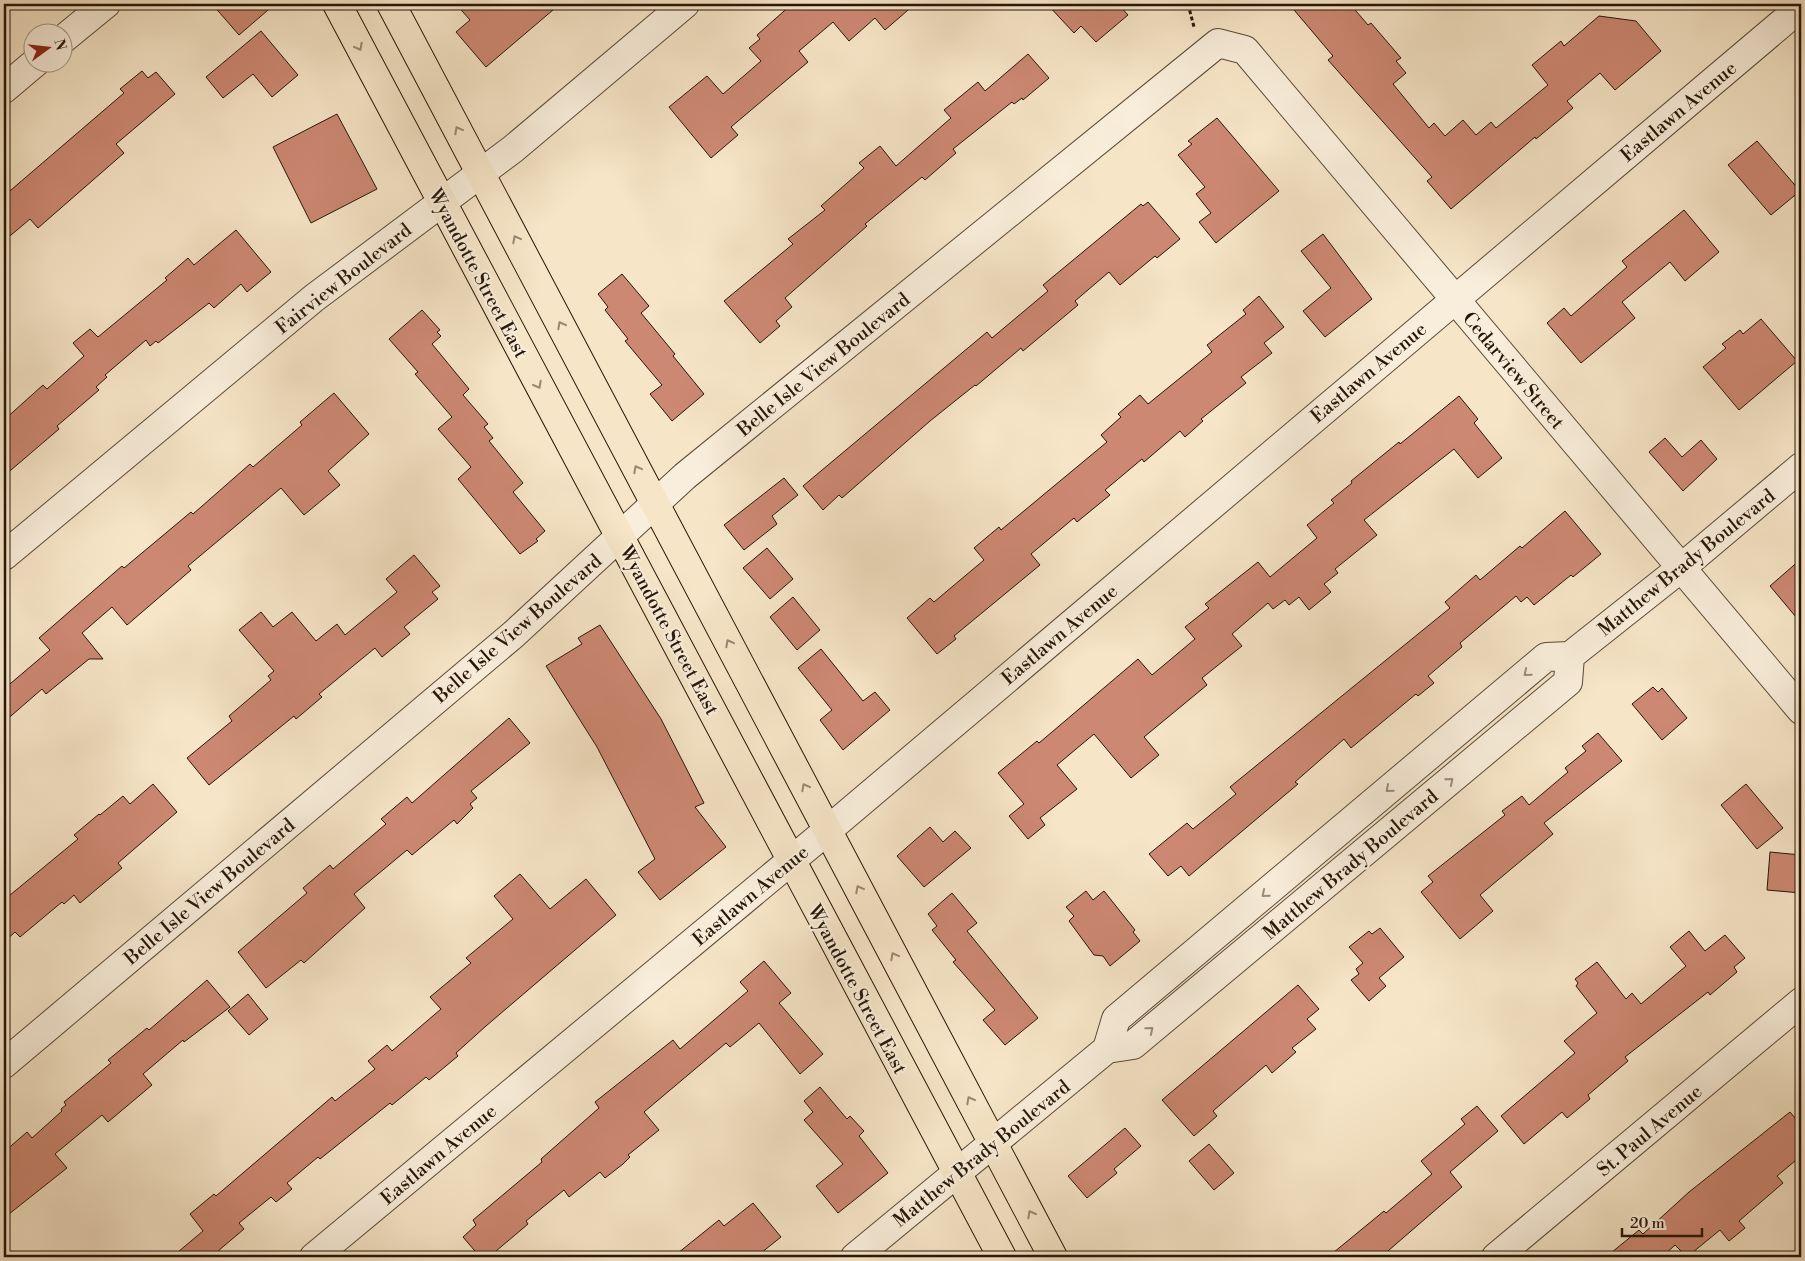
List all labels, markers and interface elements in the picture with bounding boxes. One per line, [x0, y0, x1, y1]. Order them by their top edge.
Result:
north arrow [22, 22, 72, 72]
text: N [49, 37, 70, 53]
one-way arrow [353, 42, 363, 51]
street label: Eastlawn Avenue [1616, 56, 1742, 167]
one-way arrow [454, 126, 464, 135]
street label: Wyandotte Street East [423, 184, 533, 363]
street label: Fairview Boulevard [271, 218, 417, 339]
one-way arrow [512, 235, 522, 244]
street label: Belle Isle View Boulevard [732, 288, 915, 443]
street label: Cedarview Street [1457, 307, 1569, 434]
street label: Eastlawn Avenue [1306, 317, 1432, 428]
one-way arrow [557, 321, 567, 330]
one-way arrow [532, 379, 542, 388]
one-way arrow [633, 465, 643, 474]
street label: Matthew Brady Boulevard [1593, 484, 1780, 642]
street label: Wyandotte Street East [614, 541, 724, 720]
street label: Belle Isle View Boulevard [428, 549, 607, 709]
street label: Eastlawn Avenue [997, 579, 1123, 690]
one-way arrow [725, 640, 735, 649]
one-way arrow [1524, 667, 1533, 676]
one-way arrow [1444, 778, 1453, 786]
one-way arrow [801, 783, 811, 792]
one-way arrow [1386, 783, 1395, 792]
street label: Matthew Brady Boulevard [1258, 784, 1443, 945]
street label: Belle Isle View Boulevard [119, 813, 300, 971]
street label: Eastlawn Avenue [688, 840, 814, 951]
one-way arrow [855, 886, 865, 895]
one-way arrow [1262, 888, 1271, 896]
street label: Wyandotte Street East [802, 900, 912, 1079]
one-way arrow [890, 952, 900, 961]
one-way arrow [1144, 1028, 1153, 1036]
street label: Matthew Brady Boulevard [888, 1075, 1075, 1233]
street label: St. Paul Avenue [1592, 1080, 1707, 1182]
one-way arrow [966, 1096, 976, 1105]
street label: Eastlawn Avenue [376, 1099, 502, 1210]
scale bar [1622, 1206, 1702, 1238]
one-way arrow [1027, 1210, 1037, 1219]
text: 20 m [1630, 1214, 1665, 1233]

